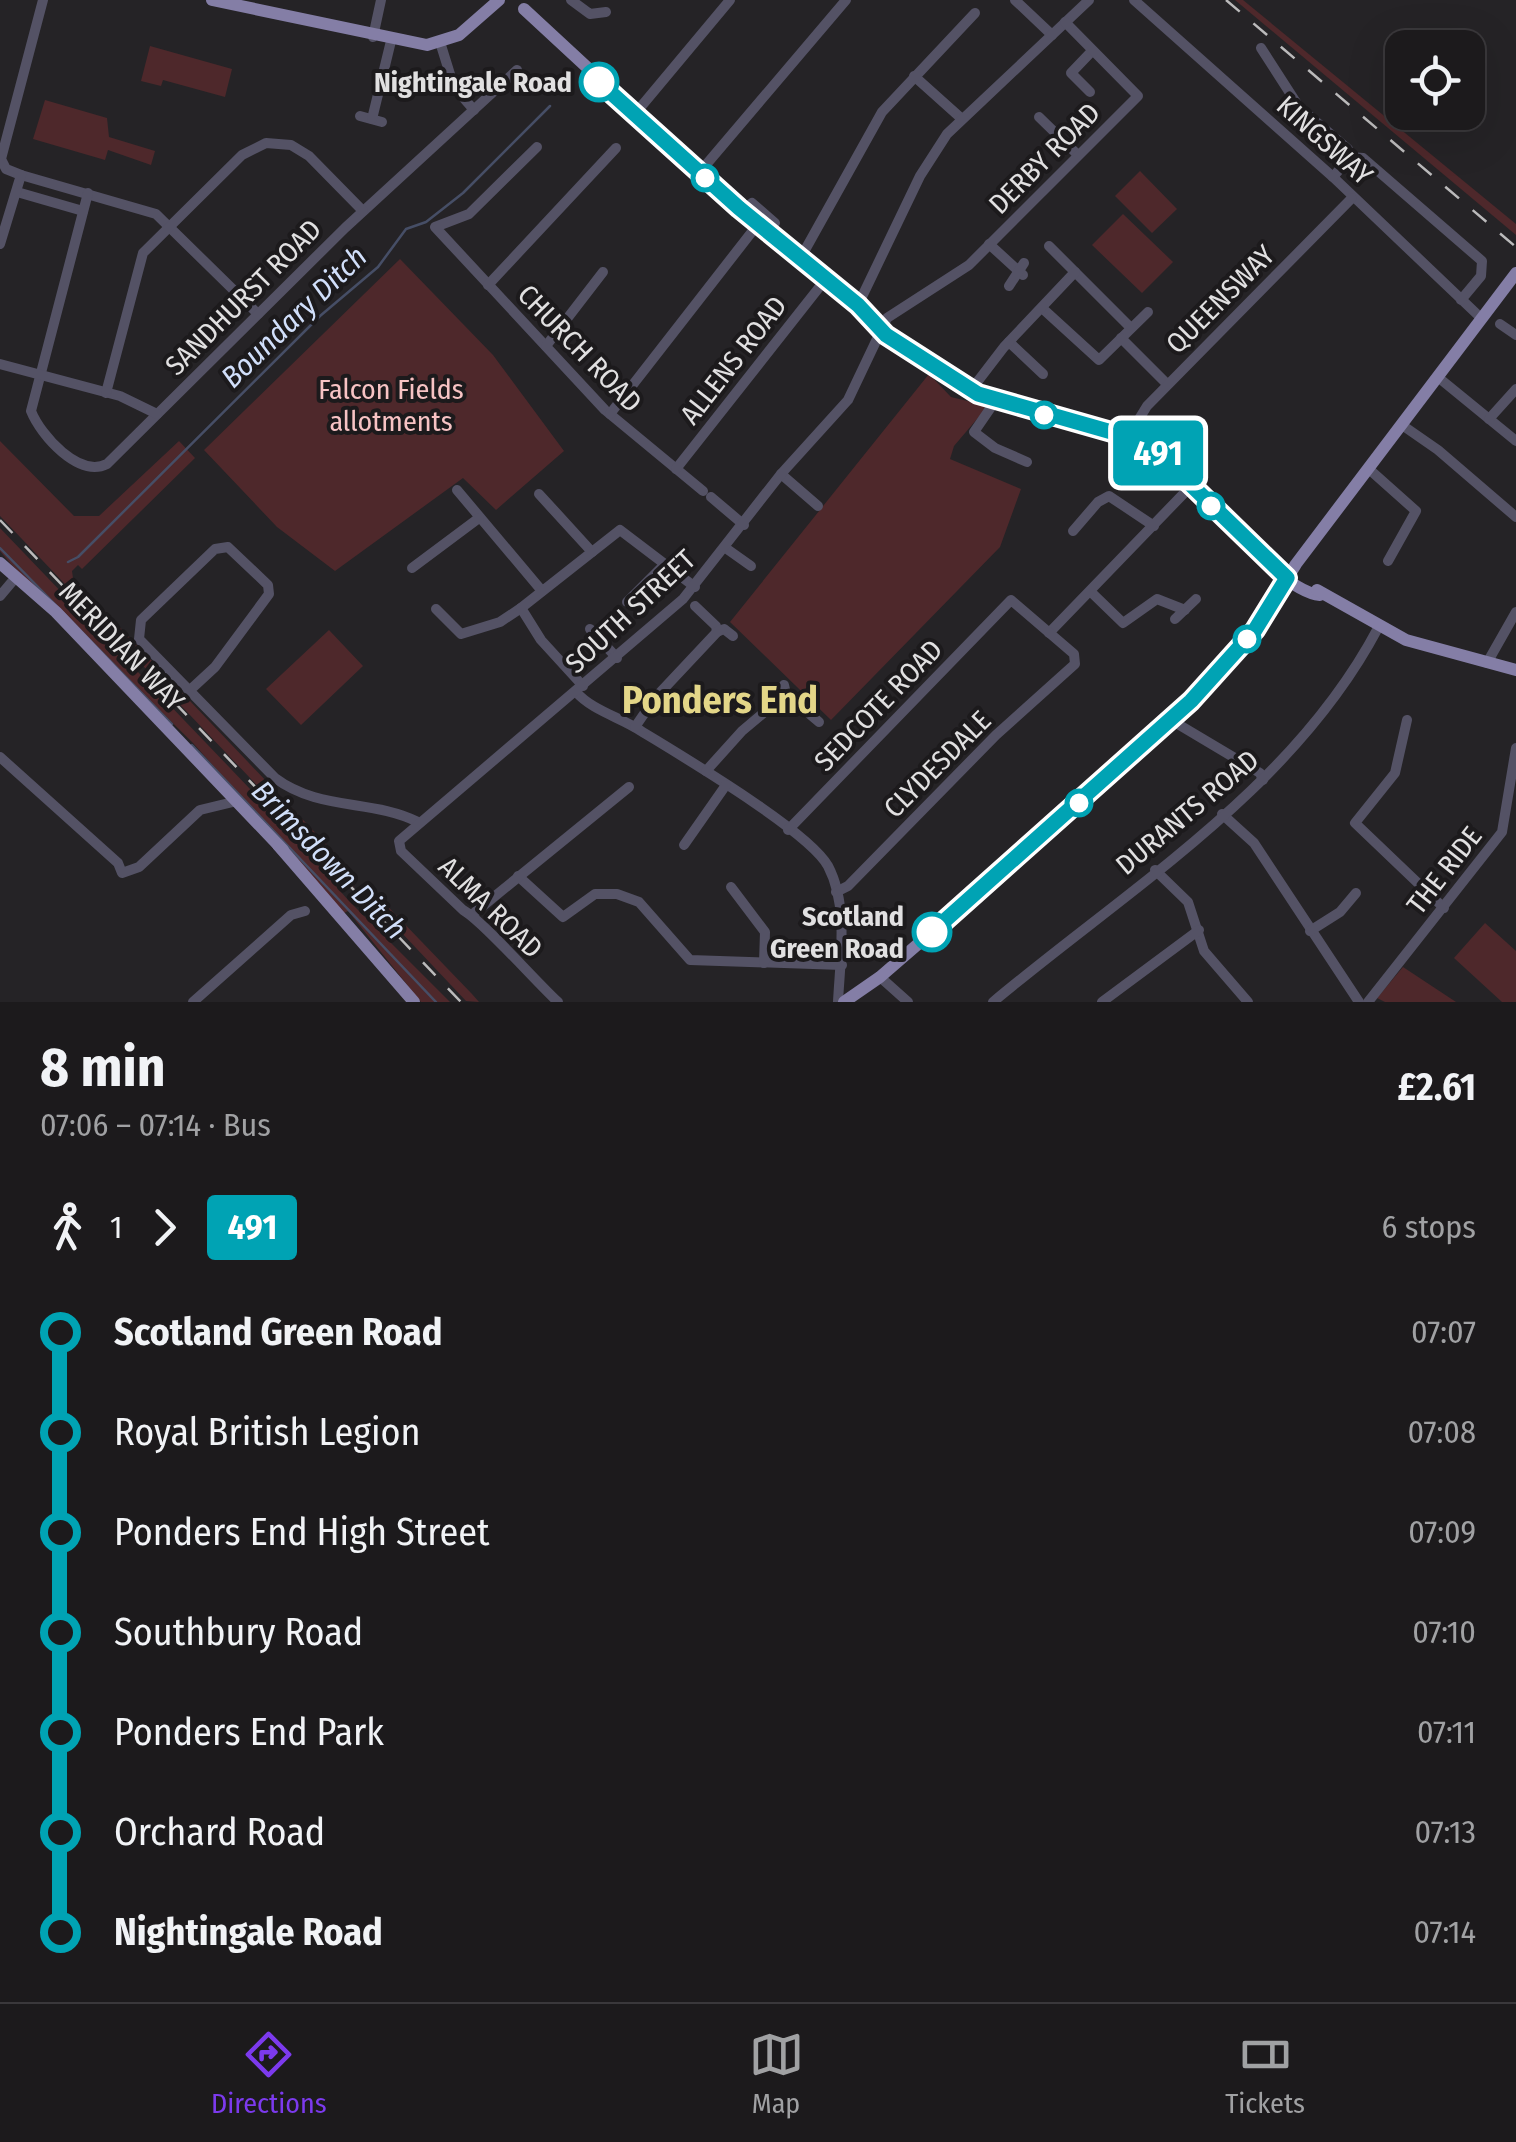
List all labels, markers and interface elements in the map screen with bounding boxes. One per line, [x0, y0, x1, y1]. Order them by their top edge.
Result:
map controls [1385, 30, 1485, 130]
button: locate [1385, 30, 1485, 130]
marker: Nightingale Road [580, 63, 618, 101]
place label: Nightingale Road [374, 66, 572, 99]
street label: KINGSWAY [1270, 89, 1379, 192]
street label: DERBY ROAD [982, 96, 1107, 221]
unlabelled marker [692, 165, 718, 191]
street label: SANDHURST ROAD [159, 213, 328, 382]
street label: QUEENSWAY [1159, 238, 1281, 360]
water label: Boundary Ditch [214, 239, 374, 395]
street label: CHURCH ROAD [511, 278, 648, 419]
street label: ALLENS ROAD [673, 290, 794, 431]
park label: Falcon Fields allotments [318, 373, 464, 438]
unlabelled marker [1031, 402, 1057, 428]
line badge: 491 [1100, 420, 1216, 486]
text: 491 [1133, 432, 1183, 474]
unlabelled marker [1198, 493, 1224, 519]
street label: SOUTH STREET [559, 543, 702, 680]
street label: MERIDIAN WAY [52, 575, 191, 717]
unlabelled marker [1234, 626, 1260, 652]
street label: SEDCOTE ROAD [808, 633, 949, 778]
district label: Ponders End [622, 677, 818, 723]
street label: CLYDESDALE [877, 704, 998, 825]
street label: DURANTS ROAD [1109, 743, 1265, 882]
water label: Brimsdown Ditch [244, 773, 414, 947]
unlabelled marker [1066, 790, 1092, 816]
street label: THE RIDE [1400, 820, 1489, 921]
street label: ALMA ROAD [432, 850, 549, 965]
place label: Scotland Green Road [770, 900, 904, 965]
marker: Scotland Green Road [913, 913, 951, 951]
text: 8 min [40, 1035, 166, 1101]
text: £2.61 [1397, 1064, 1476, 1110]
text: 07:06 – 07:14 · Bus [40, 1106, 271, 1144]
icon: walk [40, 1200, 95, 1255]
icon: forward [137, 1200, 192, 1255]
text: 491 [227, 1206, 277, 1248]
text: 1 [110, 1208, 122, 1246]
text: 6 stops [1381, 1208, 1476, 1246]
text: Scotland Green Road [114, 1309, 442, 1355]
text: 07:07 [1411, 1313, 1476, 1351]
text: Royal British Legion [114, 1409, 421, 1455]
text: 07:08 [1407, 1413, 1476, 1451]
text: Ponders End High Street [114, 1509, 489, 1555]
text: 07:09 [1408, 1513, 1476, 1551]
text: Southbury Road [114, 1609, 363, 1655]
text: 07:10 [1412, 1613, 1476, 1651]
text: Ponders End Park [114, 1709, 384, 1755]
text: 07:11 [1417, 1713, 1476, 1751]
text: Orchard Road [114, 1809, 325, 1855]
text: 07:13 [1415, 1813, 1476, 1851]
text: Nightingale Road [114, 1909, 383, 1955]
text: 07:14 [1414, 1913, 1476, 1951]
tab: Directions [211, 2027, 327, 2120]
tab: Map [749, 2027, 804, 2120]
tab: Tickets [1225, 2027, 1305, 2120]

